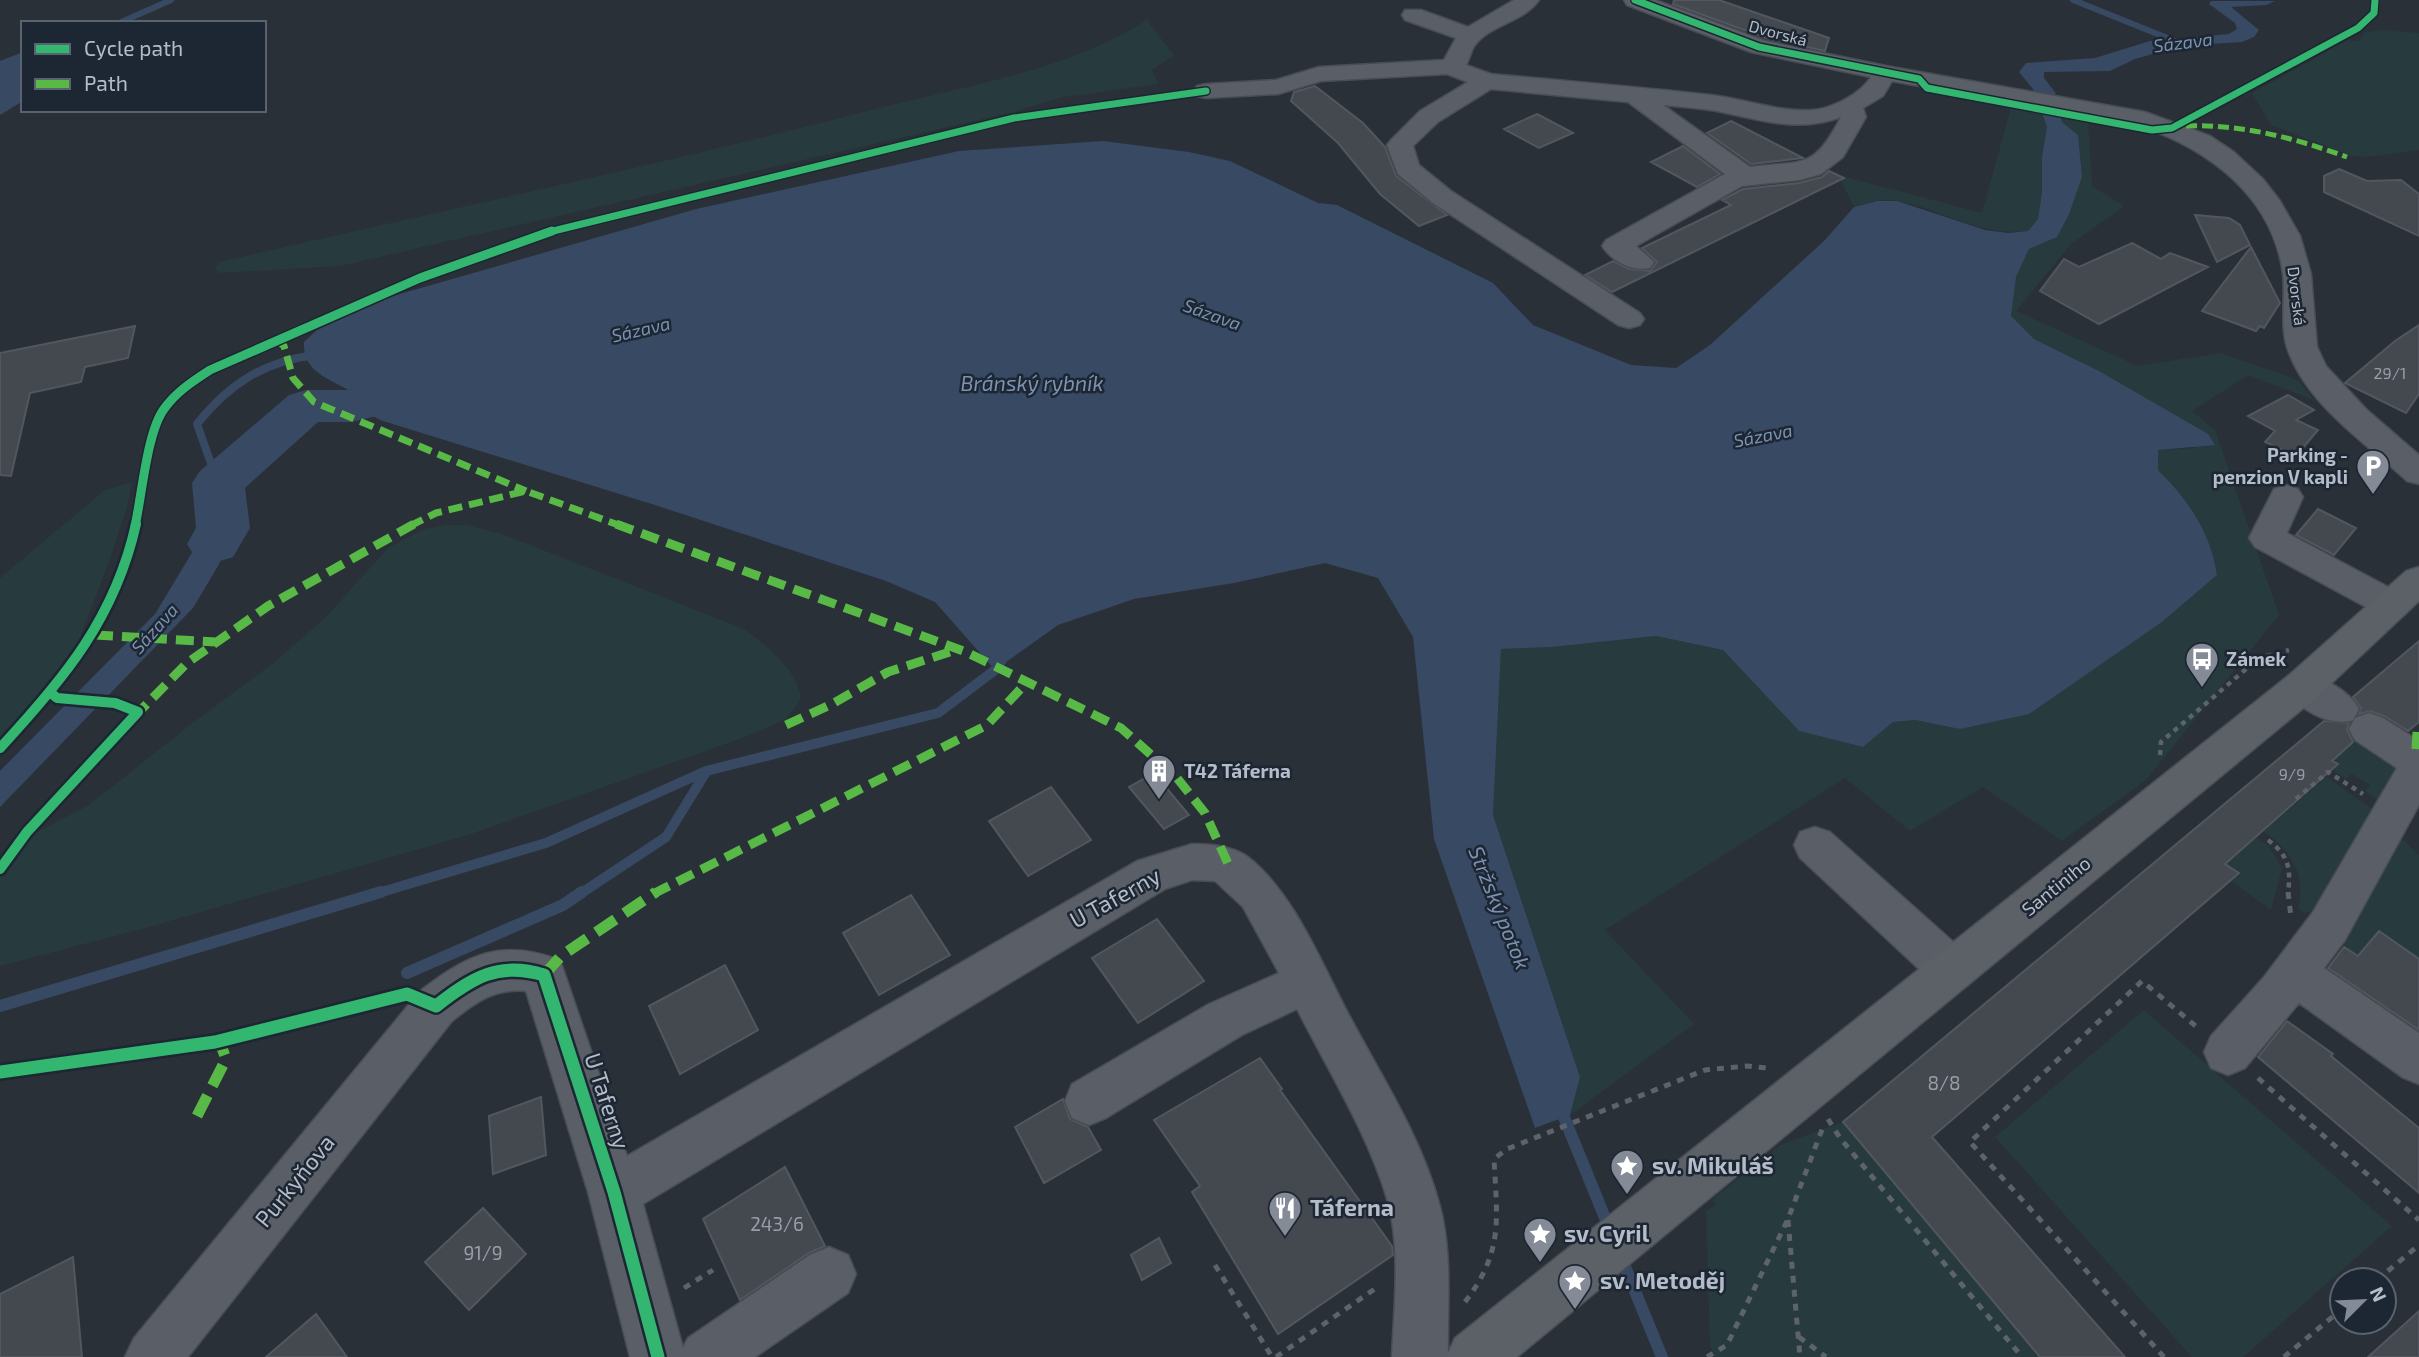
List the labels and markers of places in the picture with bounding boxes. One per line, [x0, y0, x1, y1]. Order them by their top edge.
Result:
place label: Parking - penzion V kapli [2213, 443, 2348, 488]
parking icon: Parking - penzion V kapli [2354, 447, 2392, 496]
bus stop icon: Zámek [2183, 640, 2221, 689]
place label: Zámek [2226, 647, 2286, 670]
building icon: T42 Táferna [1140, 752, 1178, 801]
place label: T42 Táferna [1184, 759, 1291, 782]
place icon: sv. Mikuláš [1608, 1147, 1646, 1196]
place label: sv. Mikuláš [1652, 1151, 1774, 1179]
restaurant icon: Táferna [1266, 1189, 1304, 1238]
place label: Táferna [1310, 1193, 1394, 1221]
place icon: sv. Cyril [1521, 1215, 1559, 1264]
place label: sv. Cyril [1564, 1219, 1650, 1247]
place icon: sv. Metoděj [1556, 1262, 1594, 1311]
place label: sv. Metoděj [1600, 1266, 1725, 1294]

